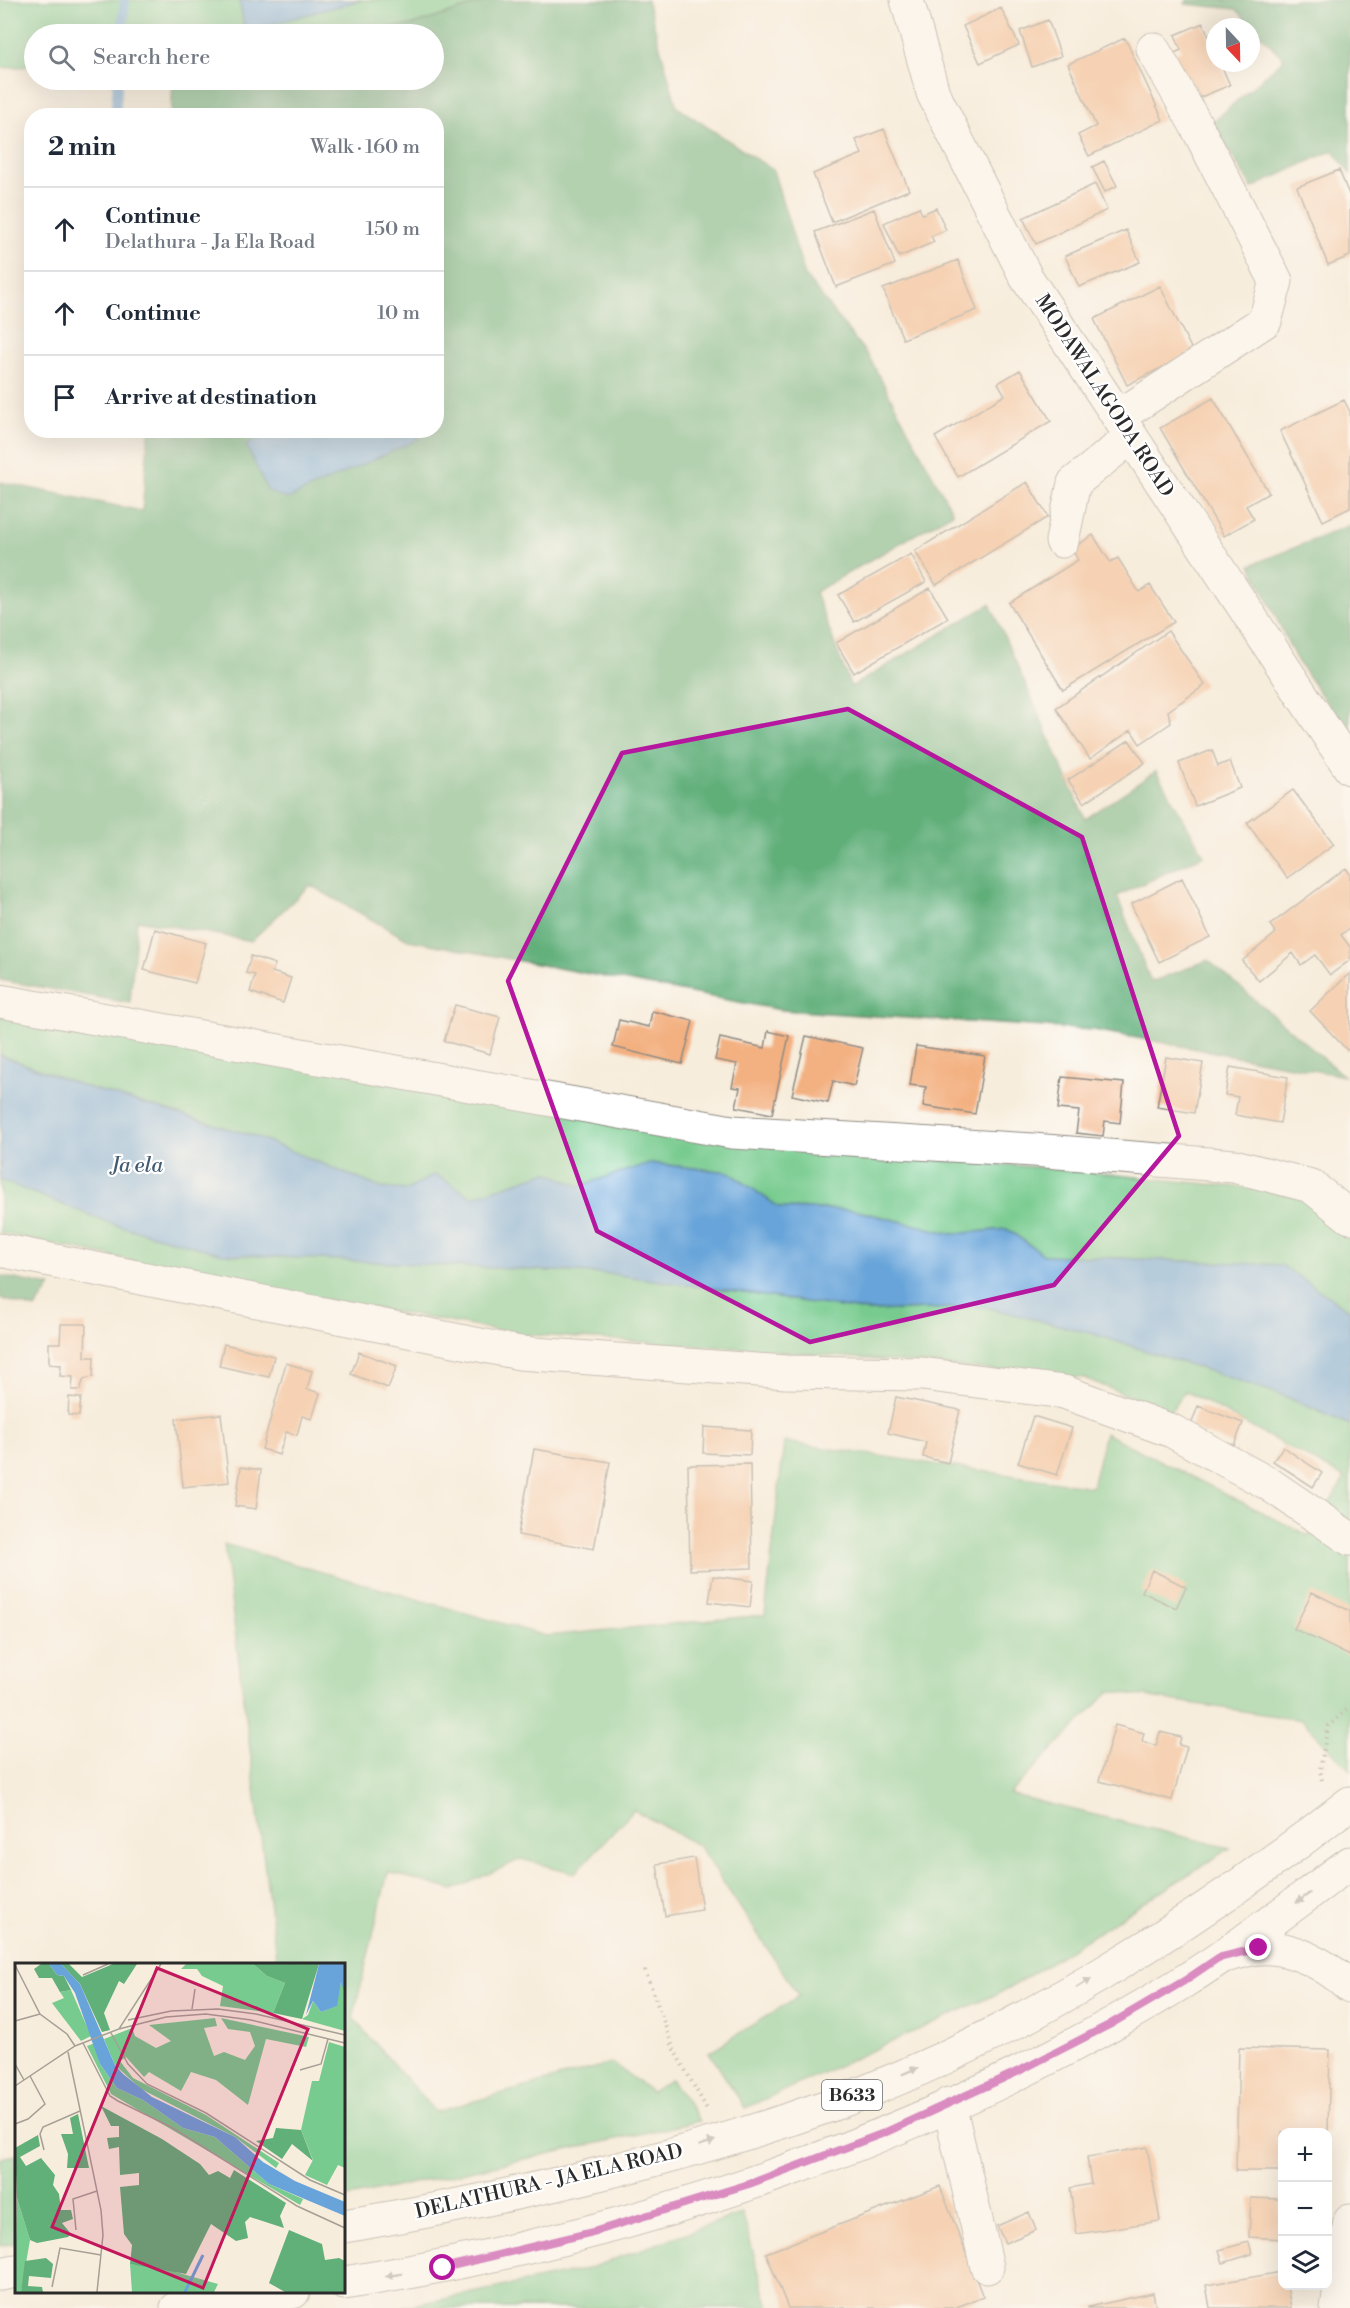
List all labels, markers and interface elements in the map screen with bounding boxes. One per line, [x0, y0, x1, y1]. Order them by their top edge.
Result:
north arrow [1206, 18, 1260, 72]
search box [24, 24, 444, 90]
icon: search [45, 41, 78, 74]
text: Search here [93, 44, 210, 71]
text: 2 min [48, 131, 116, 163]
text: Walk · 160 m [310, 135, 420, 160]
text: Continue [105, 203, 201, 230]
icon: ahead [48, 213, 81, 246]
text: 150 m [365, 217, 420, 242]
text: Delathura - Ja Ela Road [105, 230, 315, 255]
street label: MODAWALAGODA ROAD [1029, 290, 1179, 502]
icon: ahead [48, 297, 81, 330]
text: Continue [105, 300, 201, 327]
text: 10 m [377, 301, 420, 326]
icon: arrive [48, 381, 81, 414]
text: Arrive at destination [105, 384, 317, 411]
water label: Ja ela [109, 1153, 163, 1179]
one-way arrow [1296, 1892, 1312, 1904]
route end [1245, 1934, 1271, 1960]
inset map [15, 1963, 345, 2293]
one-way arrow [1076, 1977, 1092, 1988]
one-way arrow [902, 2066, 920, 2076]
road number: B633 [822, 2080, 882, 2110]
map controls [1278, 2128, 1332, 2290]
button: + [1278, 2128, 1332, 2182]
one-way arrow [698, 2138, 716, 2148]
street label: DELATHURA - JA ELA ROAD [413, 2139, 685, 2225]
button: − [1278, 2182, 1332, 2236]
button: layers [1278, 2236, 1332, 2290]
route start [429, 2254, 455, 2280]
one-way arrow [385, 2271, 404, 2280]

